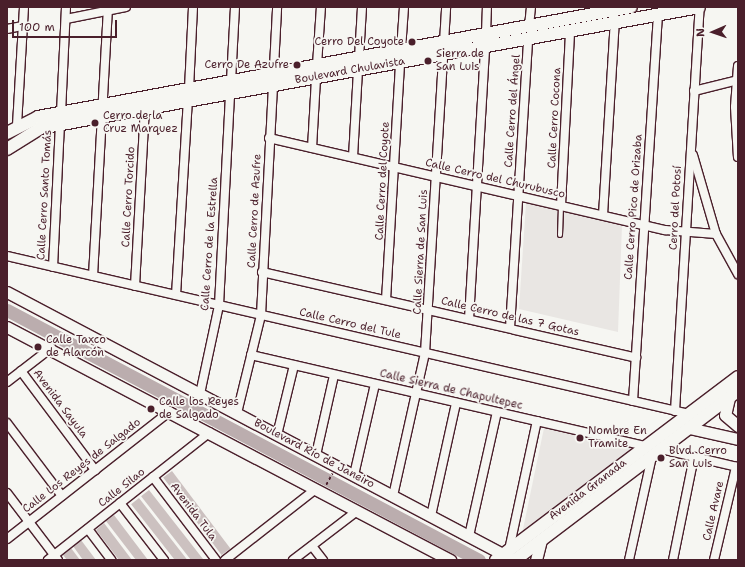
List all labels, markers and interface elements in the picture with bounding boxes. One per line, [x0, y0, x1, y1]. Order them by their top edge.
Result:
scale bar [14, 12, 119, 38]
north arrow [693, 12, 733, 52]
text: 100 m [19, 19, 55, 35]
text: N [693, 28, 708, 37]
place label: Cerro Del Coyote [315, 35, 404, 49]
marker: Cerro Del Coyote [407, 37, 417, 47]
place label: Sierra de San Luis [436, 48, 484, 74]
street label: Calle Cerro del Ángel [502, 54, 524, 168]
street label: Boulevard Chulavista [294, 55, 406, 87]
marker: Sierra de San Luis [423, 56, 433, 66]
place label: Cerro De Azufre [204, 58, 289, 72]
marker: Cerro De Azufre [292, 60, 302, 70]
street label: Calle Cerro Cocona [546, 67, 564, 169]
place label: Cerro de la Cruz Marquez [103, 110, 178, 136]
marker: Cerro de la Cruz Marquez [90, 118, 100, 128]
street label: Calle Cerro del Coyote [373, 121, 393, 241]
street label: Calle Cerro Santo Tomás [35, 130, 55, 260]
street label: Calle Cerro Pico de Orizaba [622, 134, 646, 280]
street label: Calle Cerro Torcido [120, 146, 138, 248]
street label: Calle Cerro de Azufre [245, 154, 265, 268]
street label: Calle Cerro del Churubusco [424, 156, 566, 202]
street label: Cerro del Potosí [667, 165, 685, 251]
street label: Calle Cerro de la Estrella [199, 177, 221, 311]
street label: Calle Sierra de San Luis [411, 189, 431, 315]
street label: Calle Cerro de las 7 Gotas [440, 295, 580, 339]
street label: Calle Cerro del Tule [298, 306, 402, 342]
place label: Calle Taxco de Alarcón [46, 334, 106, 360]
marker: Calle Taxco de Alarcón [33, 342, 43, 352]
street label: Avenida Sayula [30, 367, 90, 441]
street label: Calle Sierra de Chapultepec [378, 367, 524, 413]
place label: Calle los Reyes de Salgado [159, 396, 239, 422]
marker: Calle los Reyes de Salgado [146, 404, 156, 414]
street label: Calle Los Reyes de Salgado [20, 416, 144, 516]
street label: Boulevard Río de Janeiro [251, 417, 377, 491]
place label: Nombre En Tramite [588, 425, 647, 451]
marker: Nombre En Tramite [575, 433, 585, 443]
place label: Blvd. Cerro San Luis [669, 445, 727, 471]
marker: Blvd. Cerro San Luis [656, 453, 666, 463]
street label: Avenida Granada [547, 457, 629, 523]
street label: Calle Silao [96, 466, 148, 510]
street label: Avenida Tula [167, 480, 219, 544]
street label: Calle Avare [701, 480, 727, 542]

